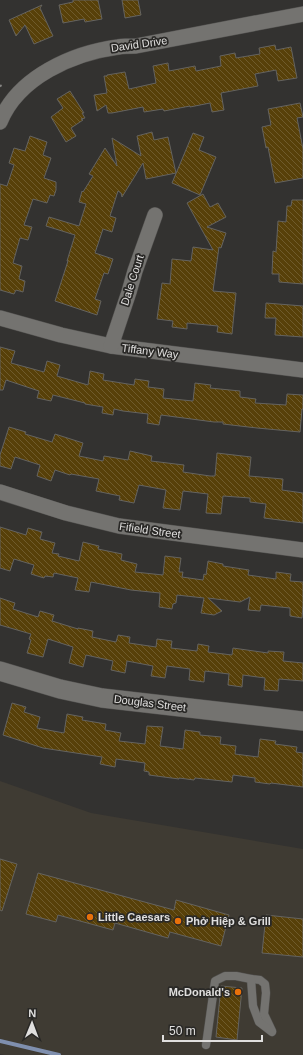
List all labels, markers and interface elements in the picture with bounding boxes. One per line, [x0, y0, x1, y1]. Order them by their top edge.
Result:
street label: David Drive [110, 34, 168, 54]
street label: Dale Court [118, 253, 146, 307]
street label: Tiffany Way [121, 342, 180, 360]
street label: Fifield Street [119, 520, 181, 540]
street label: Douglas Street [113, 693, 187, 713]
place label: Little Caesars [98, 911, 170, 923]
marker: Little Caesars [85, 912, 95, 922]
place label: Phở Hiệp & Grill [186, 915, 271, 928]
marker: Phở Hiệp & Grill [173, 916, 183, 926]
place label: McDonald's [169, 986, 230, 998]
marker: McDonald's [233, 987, 243, 997]
north arrow [12, 1003, 52, 1043]
text: N [28, 1007, 36, 1019]
scale bar [163, 1017, 262, 1043]
text: 50 m [169, 1024, 196, 1038]

